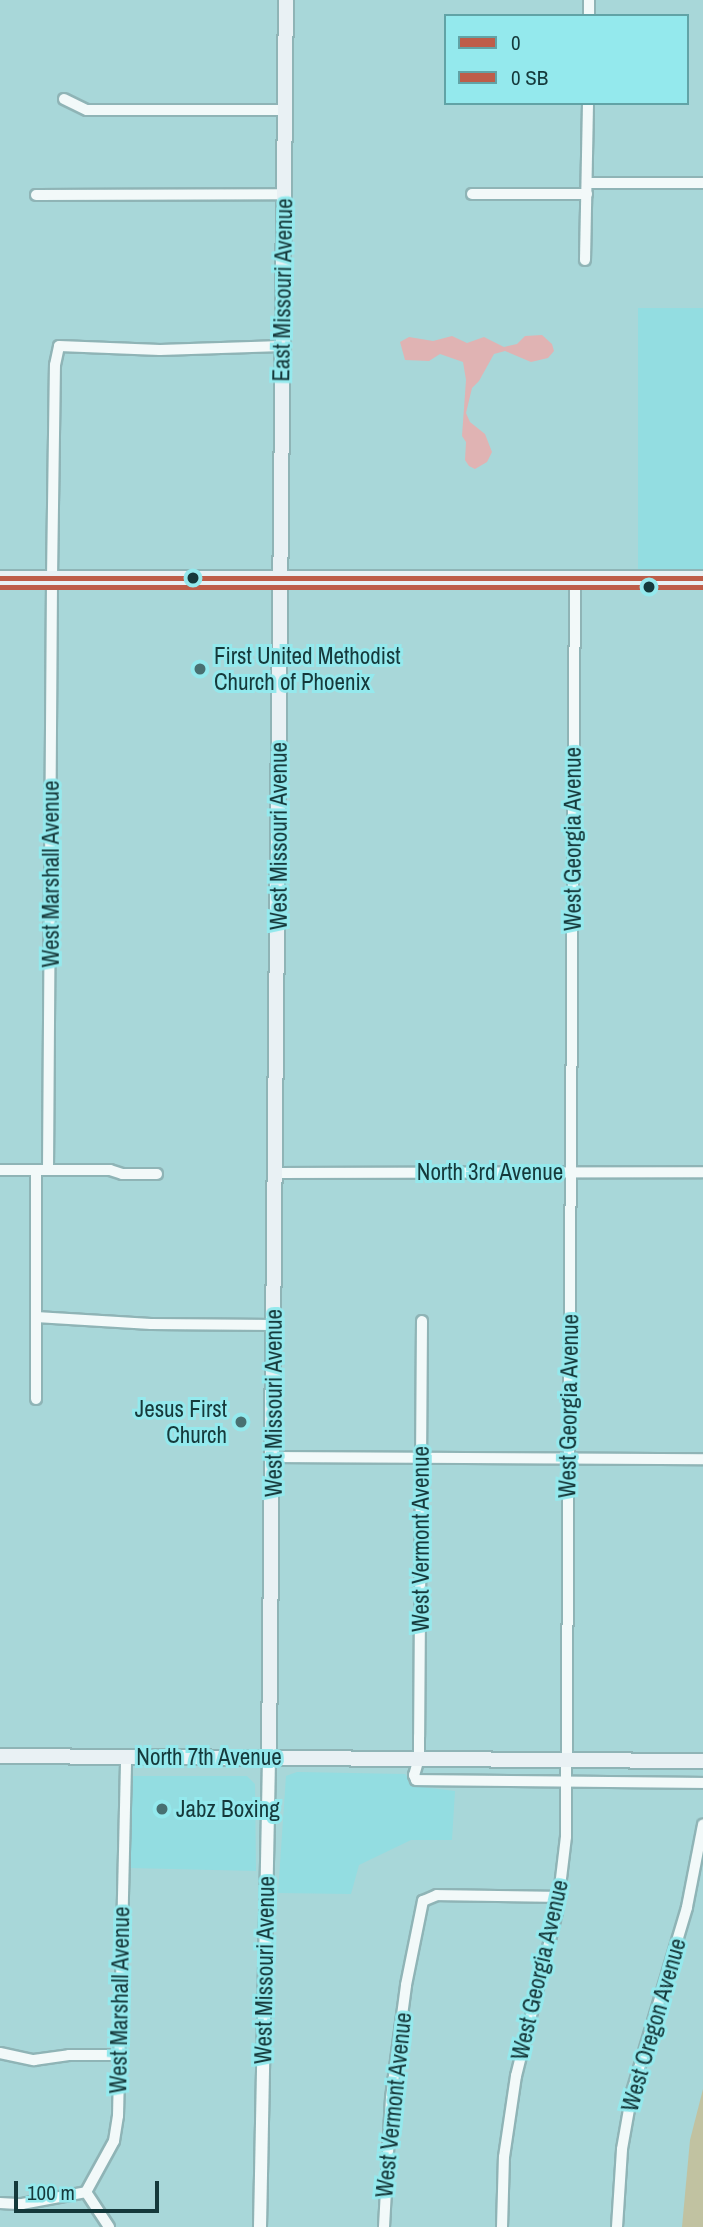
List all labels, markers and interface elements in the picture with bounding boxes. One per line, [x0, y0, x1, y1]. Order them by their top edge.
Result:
legend [444, 14, 689, 105]
text: 0 [511, 28, 521, 57]
text: 0 SB [511, 63, 548, 92]
street label: East Missouri Avenue [268, 198, 298, 382]
unlabelled marker [186, 571, 200, 585]
unlabelled marker [642, 580, 656, 594]
place label: First United Methodist Church of Phoenix [214, 642, 401, 696]
marker: First United Methodist Church of Phoenix [192, 661, 208, 677]
street label: West Missouri Avenue [265, 741, 293, 931]
street label: West Georgia Avenue [559, 747, 587, 931]
street label: West Marshall Avenue [37, 780, 65, 968]
street label: North 3rd Avenue [416, 1158, 564, 1186]
street label: West Missouri Avenue [260, 1308, 288, 1498]
street label: West Georgia Avenue [554, 1313, 584, 1499]
place label: Jesus First Church [135, 1395, 227, 1449]
marker: Jesus First Church [233, 1414, 249, 1430]
street label: West Vermont Avenue [407, 1445, 435, 1633]
street label: North 7th Avenue [136, 1743, 282, 1771]
place label: Jabz Boxing [176, 1795, 280, 1823]
marker: Jabz Boxing [154, 1801, 170, 1817]
street label: West Missouri Avenue [250, 1875, 280, 2065]
street label: West Georgia Avenue [506, 1877, 574, 2063]
street label: West Marshall Avenue [105, 1906, 135, 2094]
street label: West Oregon Avenue [616, 1935, 692, 2115]
street label: West Vermont Avenue [371, 2011, 417, 2199]
scale bar [18, 2168, 163, 2212]
text: 100 m [27, 2178, 75, 2207]

